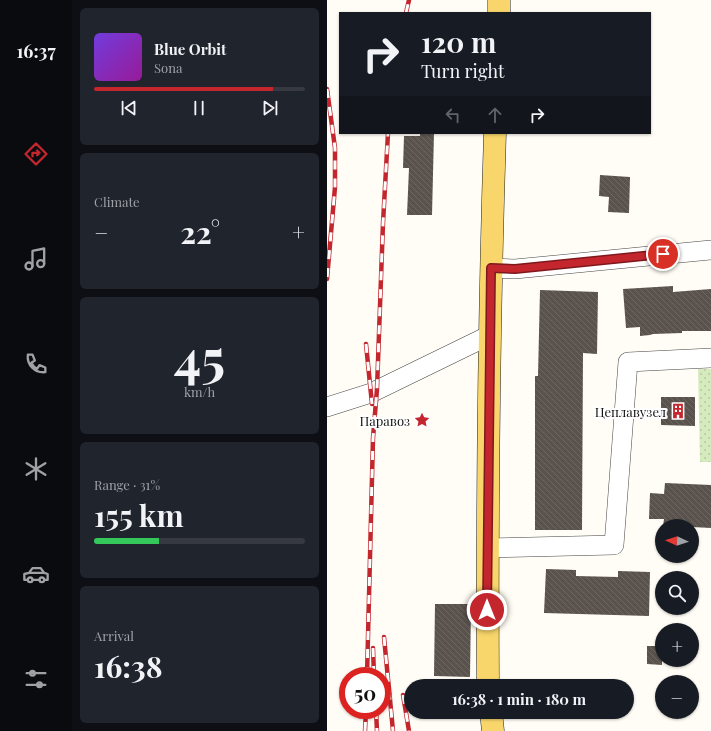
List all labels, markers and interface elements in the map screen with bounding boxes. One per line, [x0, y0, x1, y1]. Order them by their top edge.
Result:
text: 120 m [421, 23, 496, 60]
icon: right [355, 28, 407, 80]
text: 16:37 [16, 39, 56, 63]
text: Blue Orbit [154, 39, 226, 59]
text: Sona [154, 59, 182, 76]
text: Turn right [421, 59, 504, 83]
icon: previous [118, 97, 140, 119]
icon: pause [188, 97, 210, 119]
icon: next [259, 97, 281, 119]
icon: left [442, 104, 464, 126]
icon: ahead [484, 104, 506, 126]
icon: right [526, 104, 548, 126]
icon: directions [22, 140, 50, 168]
text: Climate [94, 193, 140, 210]
text: 22° [180, 212, 220, 252]
text: − [94, 217, 108, 247]
text: + [292, 217, 305, 247]
pin [646, 237, 680, 271]
icon: arrive [652, 243, 674, 265]
icon: music [22, 245, 50, 273]
text: 45 [174, 322, 225, 391]
icon: phone [22, 350, 50, 378]
text: km/h [184, 383, 215, 400]
building icon: Цеплавузел [669, 402, 687, 420]
place label: Цеплавузел [595, 403, 666, 420]
place icon: Паравоз [413, 411, 431, 429]
place label: Паравоз [360, 412, 410, 429]
icon: climate [22, 455, 50, 483]
text: Range · 31% [94, 476, 160, 493]
text: 155 km [94, 495, 184, 535]
north arrow [655, 519, 699, 563]
map controls [655, 519, 699, 719]
icon: car [22, 560, 50, 588]
button: search [655, 571, 699, 615]
position arrow [466, 589, 508, 631]
button: + [655, 623, 699, 667]
text: Arrival [94, 627, 134, 644]
text: 16:38 [94, 646, 163, 686]
icon: filters [22, 665, 50, 693]
speed limit sign: 50 [339, 667, 391, 719]
button: − [655, 675, 699, 719]
text: 16:38 · 1 min · 180 m [452, 689, 586, 709]

